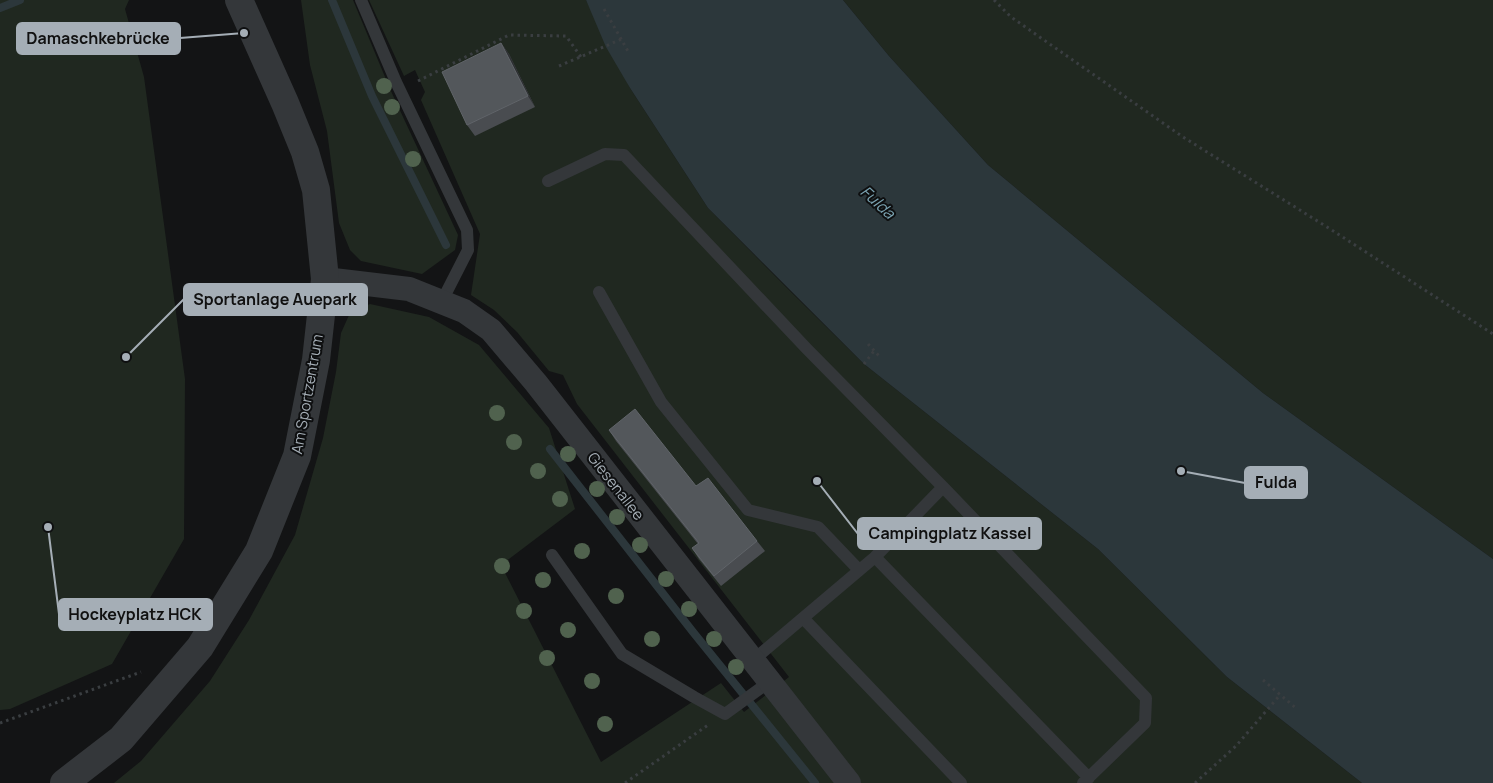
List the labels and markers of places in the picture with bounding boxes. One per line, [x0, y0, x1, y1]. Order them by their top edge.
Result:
callout: Damaschkebrücke [17, 23, 180, 54]
callout: Sportanlage Auepark [184, 284, 367, 315]
callout: Fulda [1245, 467, 1307, 498]
callout: Campingplatz Kassel [858, 518, 1041, 549]
callout: Hockeyplatz HCK [59, 599, 212, 630]

